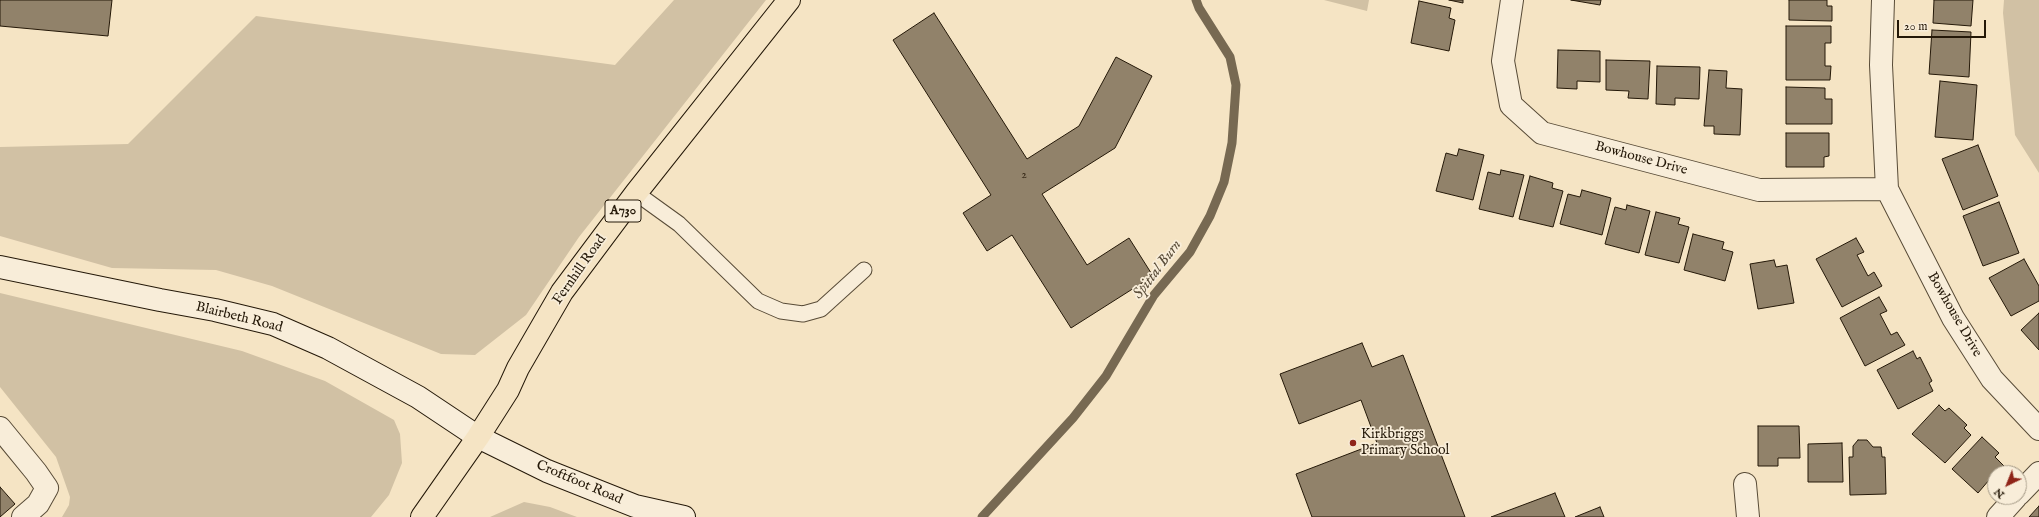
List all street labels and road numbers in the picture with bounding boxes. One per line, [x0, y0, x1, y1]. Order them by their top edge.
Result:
street label: Bowhouse Drive [1593, 139, 1689, 179]
road number: A730 [605, 200, 641, 222]
street label: Fernhill Road [550, 232, 610, 308]
street label: Bowhouse Drive [1923, 270, 1985, 360]
street label: Blairbeth Road [194, 299, 284, 337]
street label: Croftfoot Road [533, 457, 625, 509]

